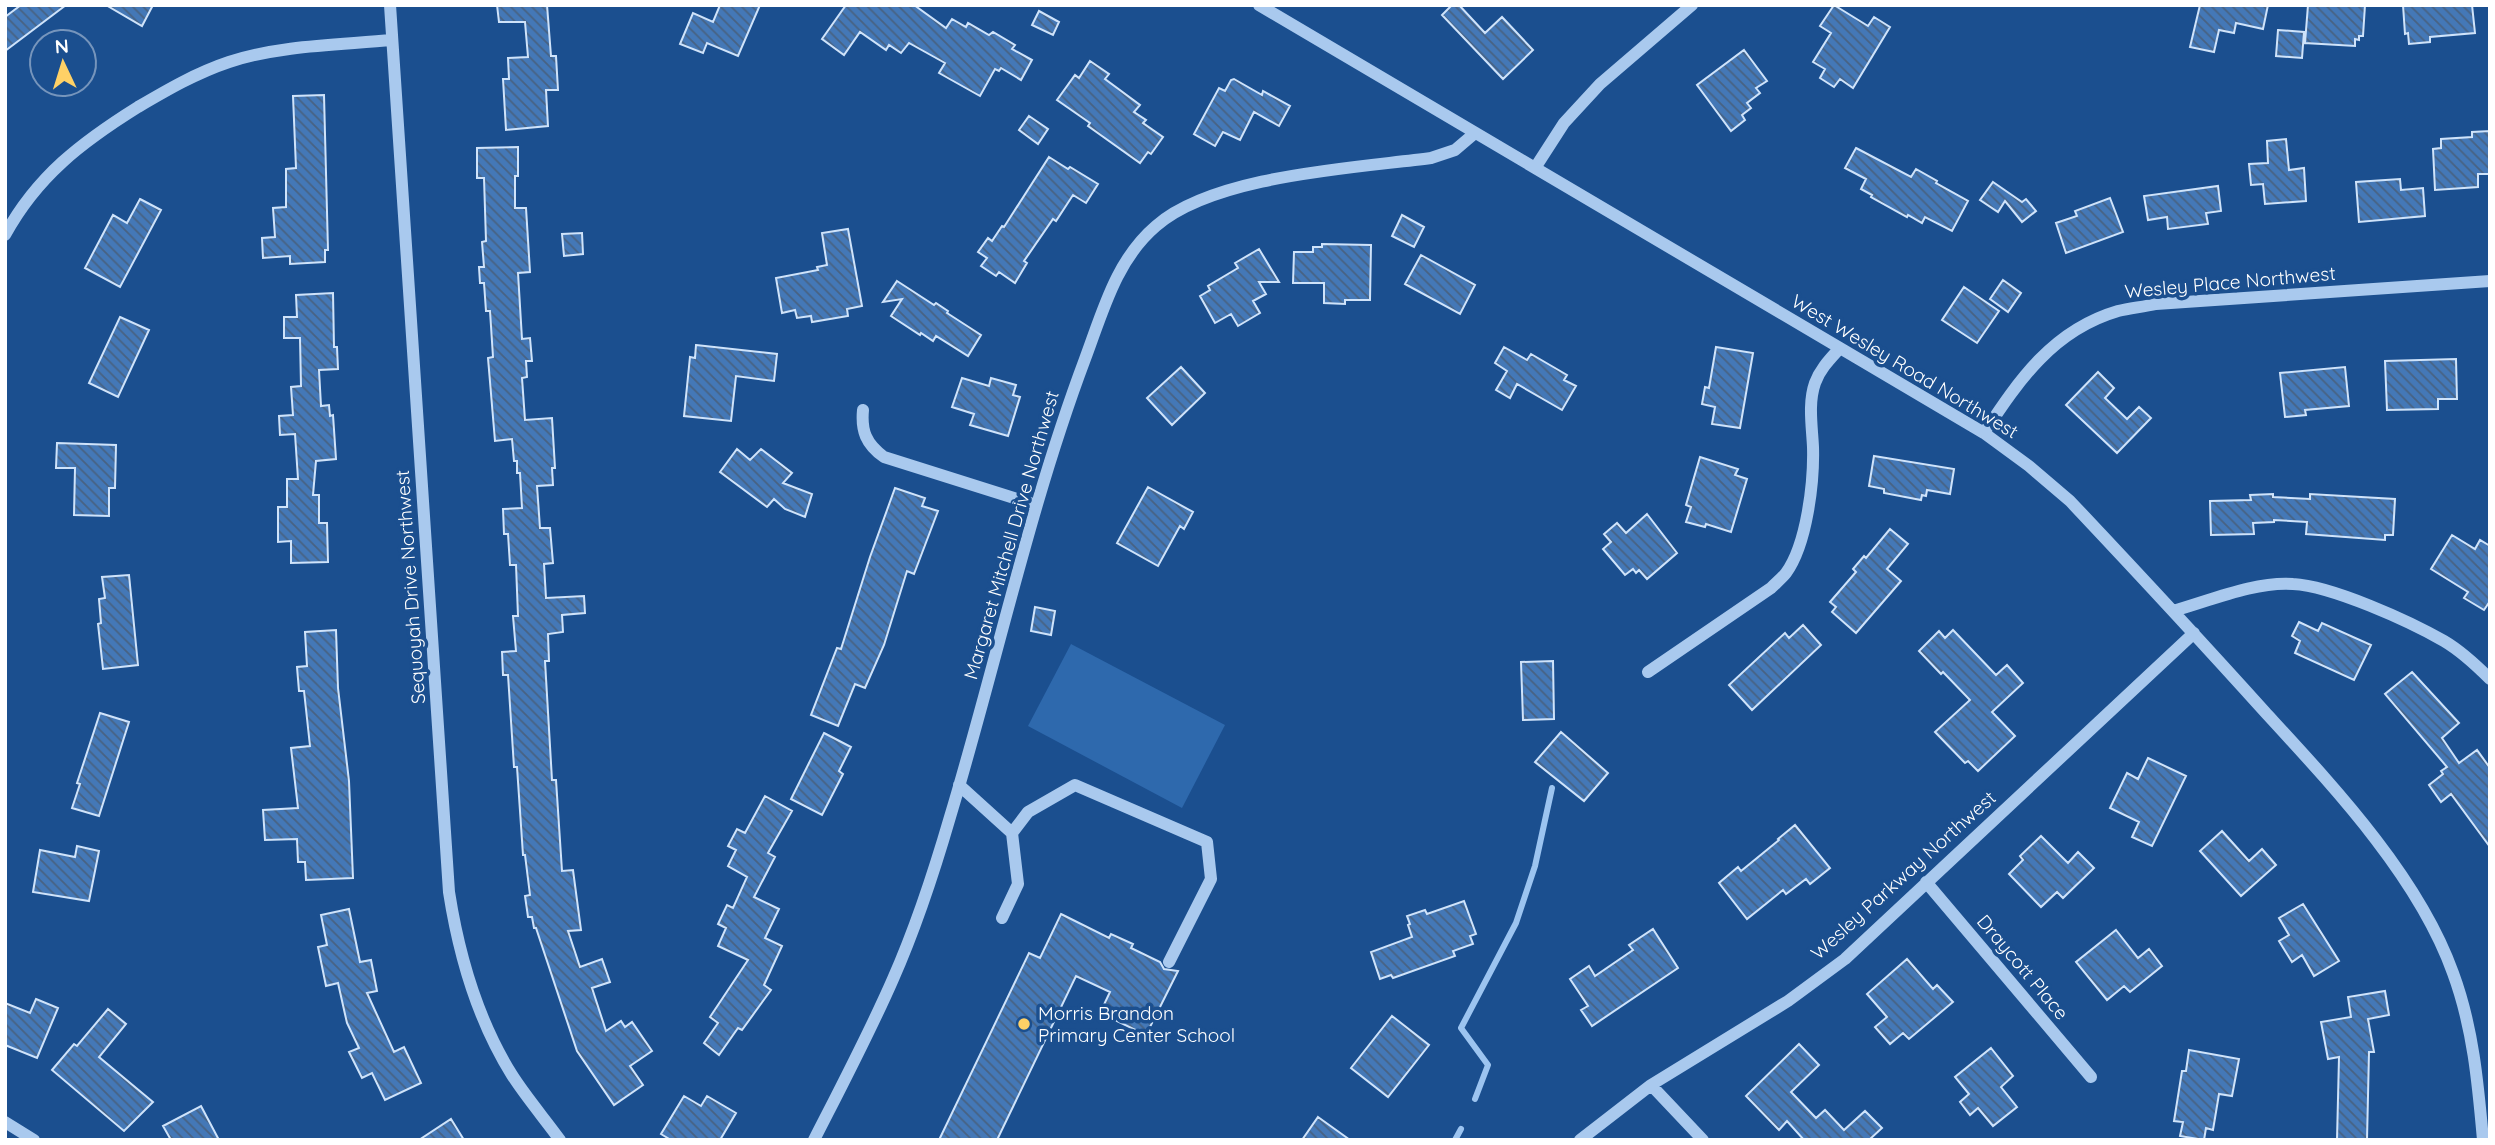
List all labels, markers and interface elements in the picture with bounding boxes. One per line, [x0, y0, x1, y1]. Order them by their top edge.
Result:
north arrow [28, 28, 98, 98]
text: N [54, 34, 70, 58]
street label: Wesley Place Northwest [2123, 261, 2337, 303]
street label: West Wesley Road Northwest [1787, 289, 2023, 443]
street label: Margaret Mitchell Drive Northwest [958, 388, 1064, 682]
street label: Sequoyah Drive Northwest [390, 469, 430, 705]
street label: Wesley Parkway Northwest [1805, 786, 2001, 964]
street label: Draycott Place [1972, 909, 2074, 1025]
place label: Morris Brandon Primary Center School [1038, 1001, 1235, 1047]
marker: Morris Brandon Primary Center School [1016, 1016, 1032, 1032]

